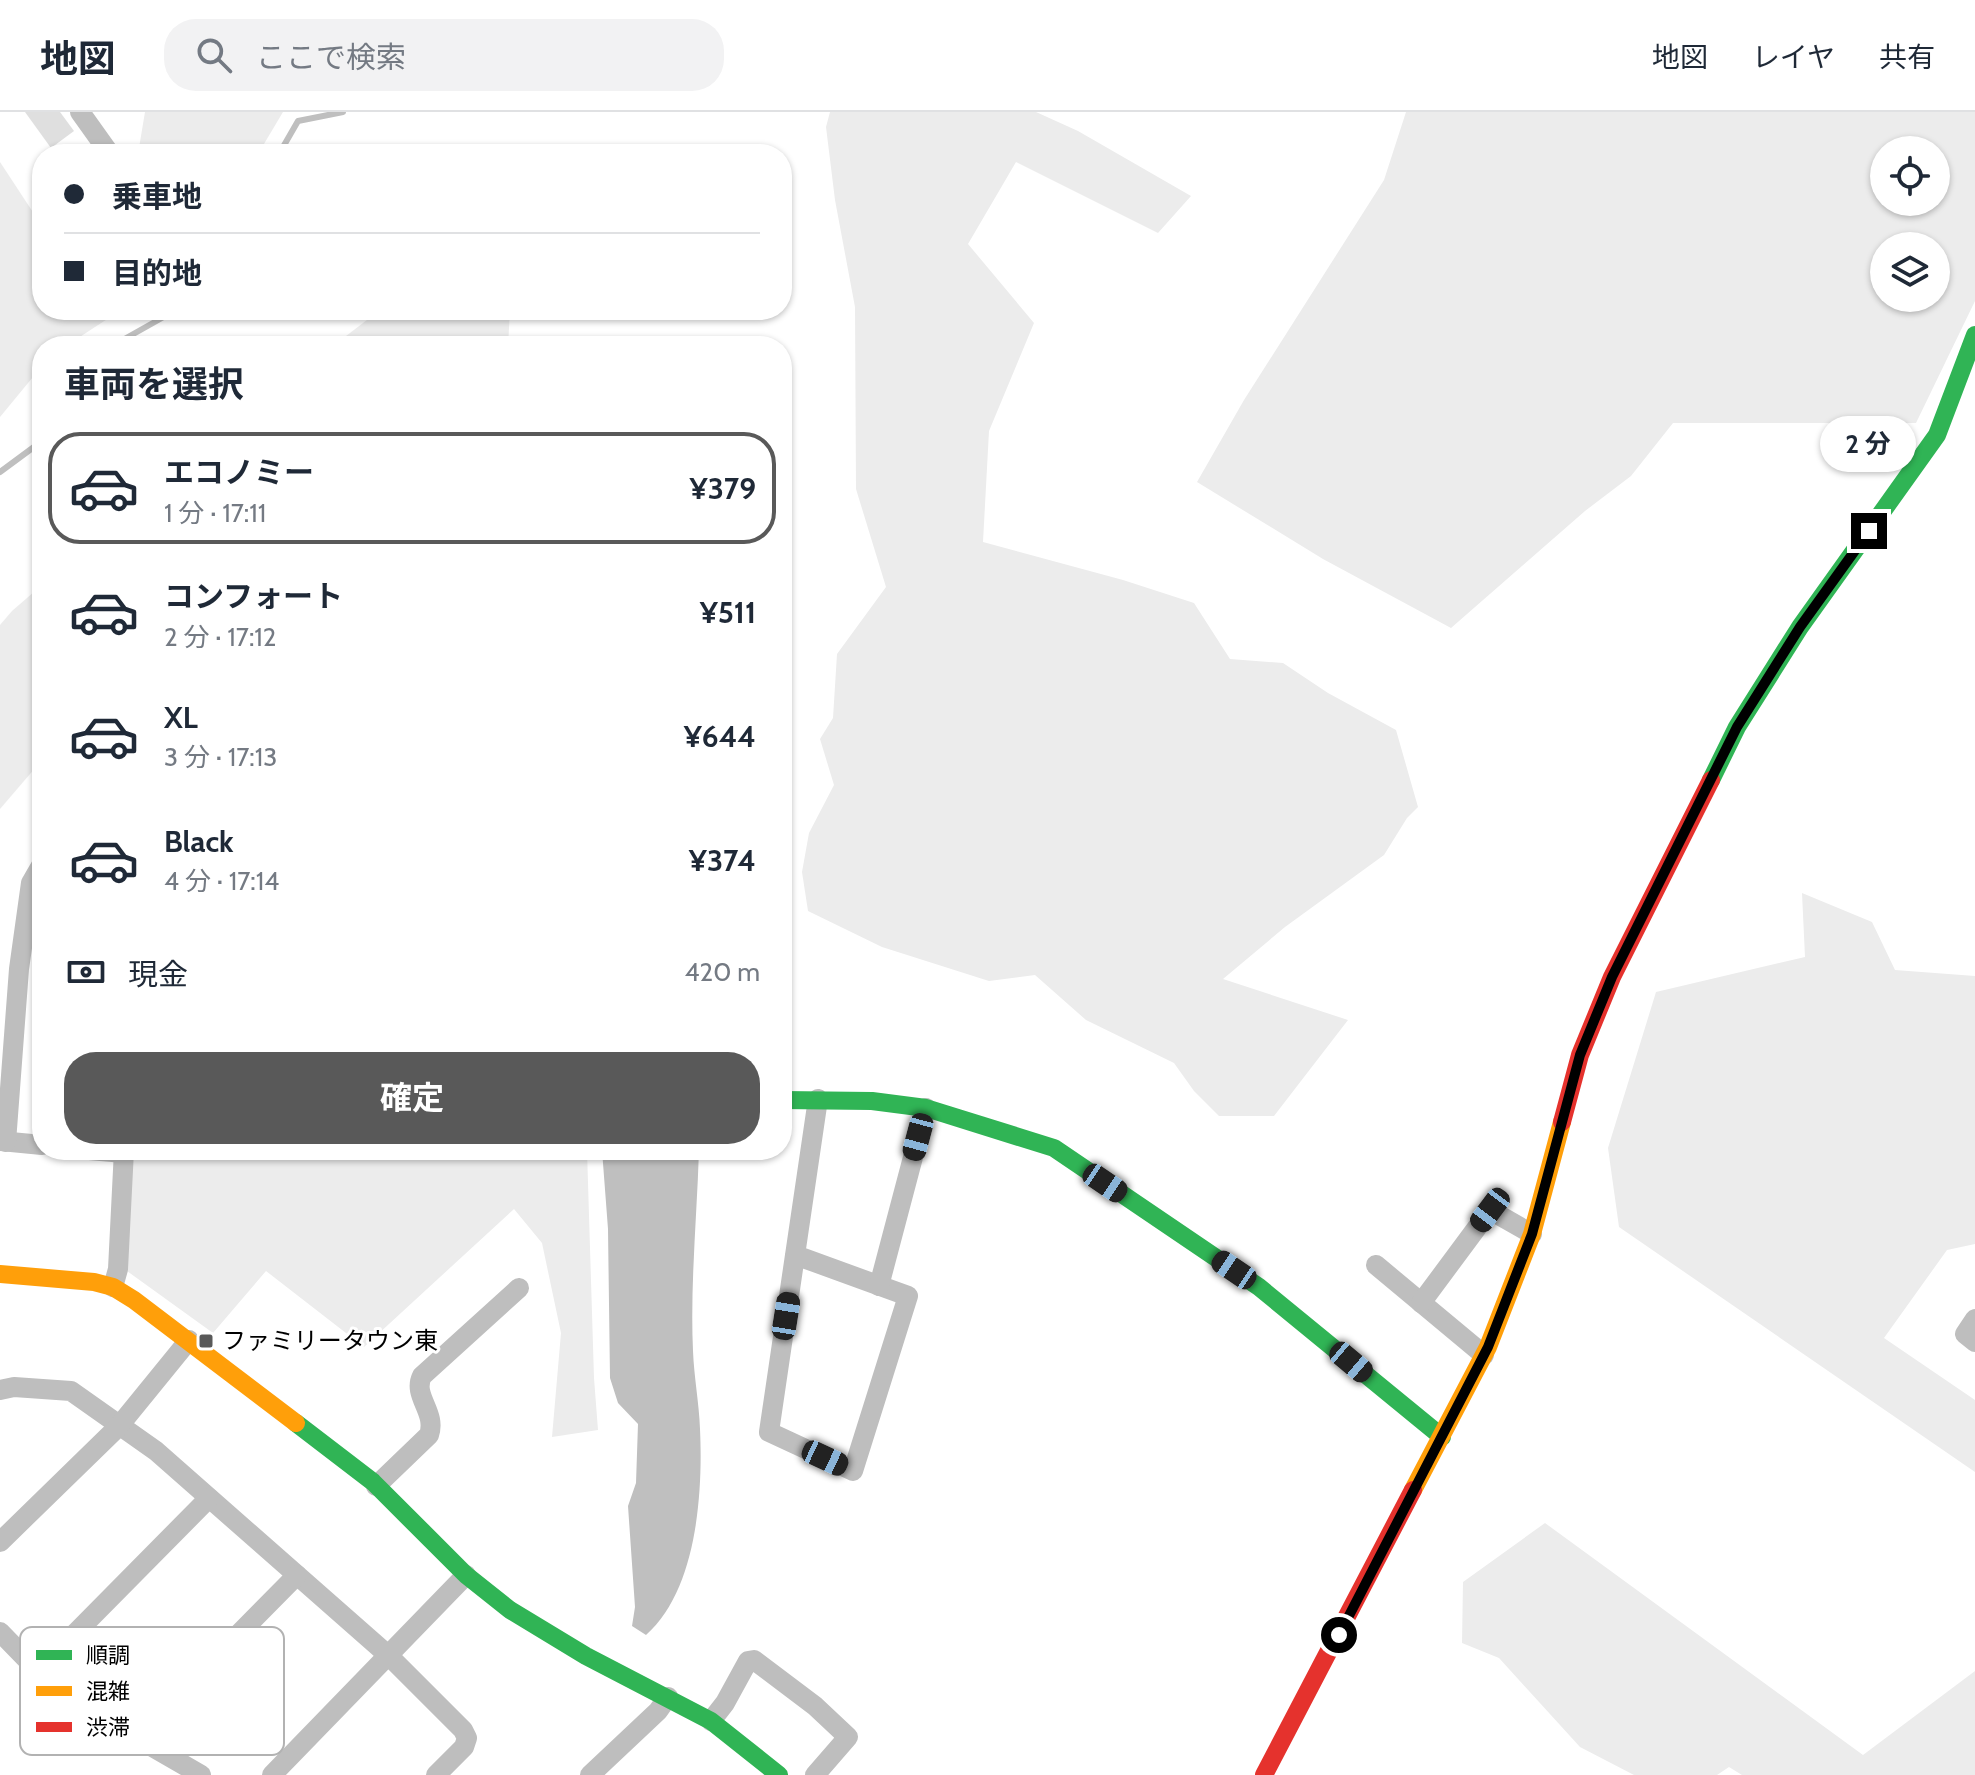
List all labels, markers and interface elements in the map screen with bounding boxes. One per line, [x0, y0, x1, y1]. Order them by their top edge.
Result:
search box [164, 19, 724, 91]
icon: search [192, 33, 236, 77]
text: 地図 [40, 35, 116, 82]
text: ここで検索 [256, 39, 406, 76]
text: 地図 [1652, 40, 1708, 74]
text: レイヤ [1752, 40, 1835, 74]
text: 共有 [1879, 40, 1935, 74]
map controls [1870, 136, 1950, 312]
button: locate [1870, 136, 1950, 216]
text: 乗車地 [112, 178, 202, 215]
button: layers [1870, 232, 1950, 312]
text: 目的地 [112, 255, 202, 292]
text: 車両を選択 [64, 362, 244, 406]
callout: 2 分 [1821, 415, 1917, 471]
text: 2 分 [1845, 428, 1891, 460]
icon: car [68, 452, 140, 524]
text: エコノミー [164, 454, 314, 491]
text: ¥379 [690, 470, 756, 507]
text: 1 分 · 17:11 [164, 497, 266, 529]
route end [1851, 513, 1887, 549]
icon: car [68, 576, 140, 648]
text: コンフォート [164, 578, 343, 615]
text: ¥511 [700, 594, 756, 631]
text: 2 分 · 17:12 [164, 621, 276, 653]
text: XL [164, 699, 198, 736]
icon: car [68, 700, 140, 772]
text: ¥644 [684, 718, 756, 755]
text: 3 分 · 17:13 [164, 741, 277, 773]
text: Black [164, 823, 234, 860]
icon: car [68, 824, 140, 896]
text: ¥374 [689, 842, 756, 879]
text: 4 分 · 17:14 [164, 865, 279, 897]
icon: cash [64, 950, 108, 994]
text: 現金 [128, 956, 188, 993]
text: 420 m [685, 956, 760, 988]
button: 確定 [64, 1052, 760, 1144]
car [900, 1111, 936, 1163]
car [1078, 1160, 1132, 1206]
car [1466, 1184, 1514, 1236]
car [1207, 1247, 1261, 1293]
car [770, 1290, 802, 1342]
place label: ファミリータウン東 [222, 1326, 438, 1355]
marker: ファミリータウン東 [197, 1332, 215, 1350]
car [1325, 1337, 1377, 1387]
car [798, 1437, 852, 1479]
route start [1321, 1617, 1357, 1653]
legend [20, 1627, 284, 1755]
text: 順調 [86, 1642, 130, 1669]
text: 混雑 [86, 1678, 130, 1705]
text: 渋滞 [86, 1714, 130, 1741]

